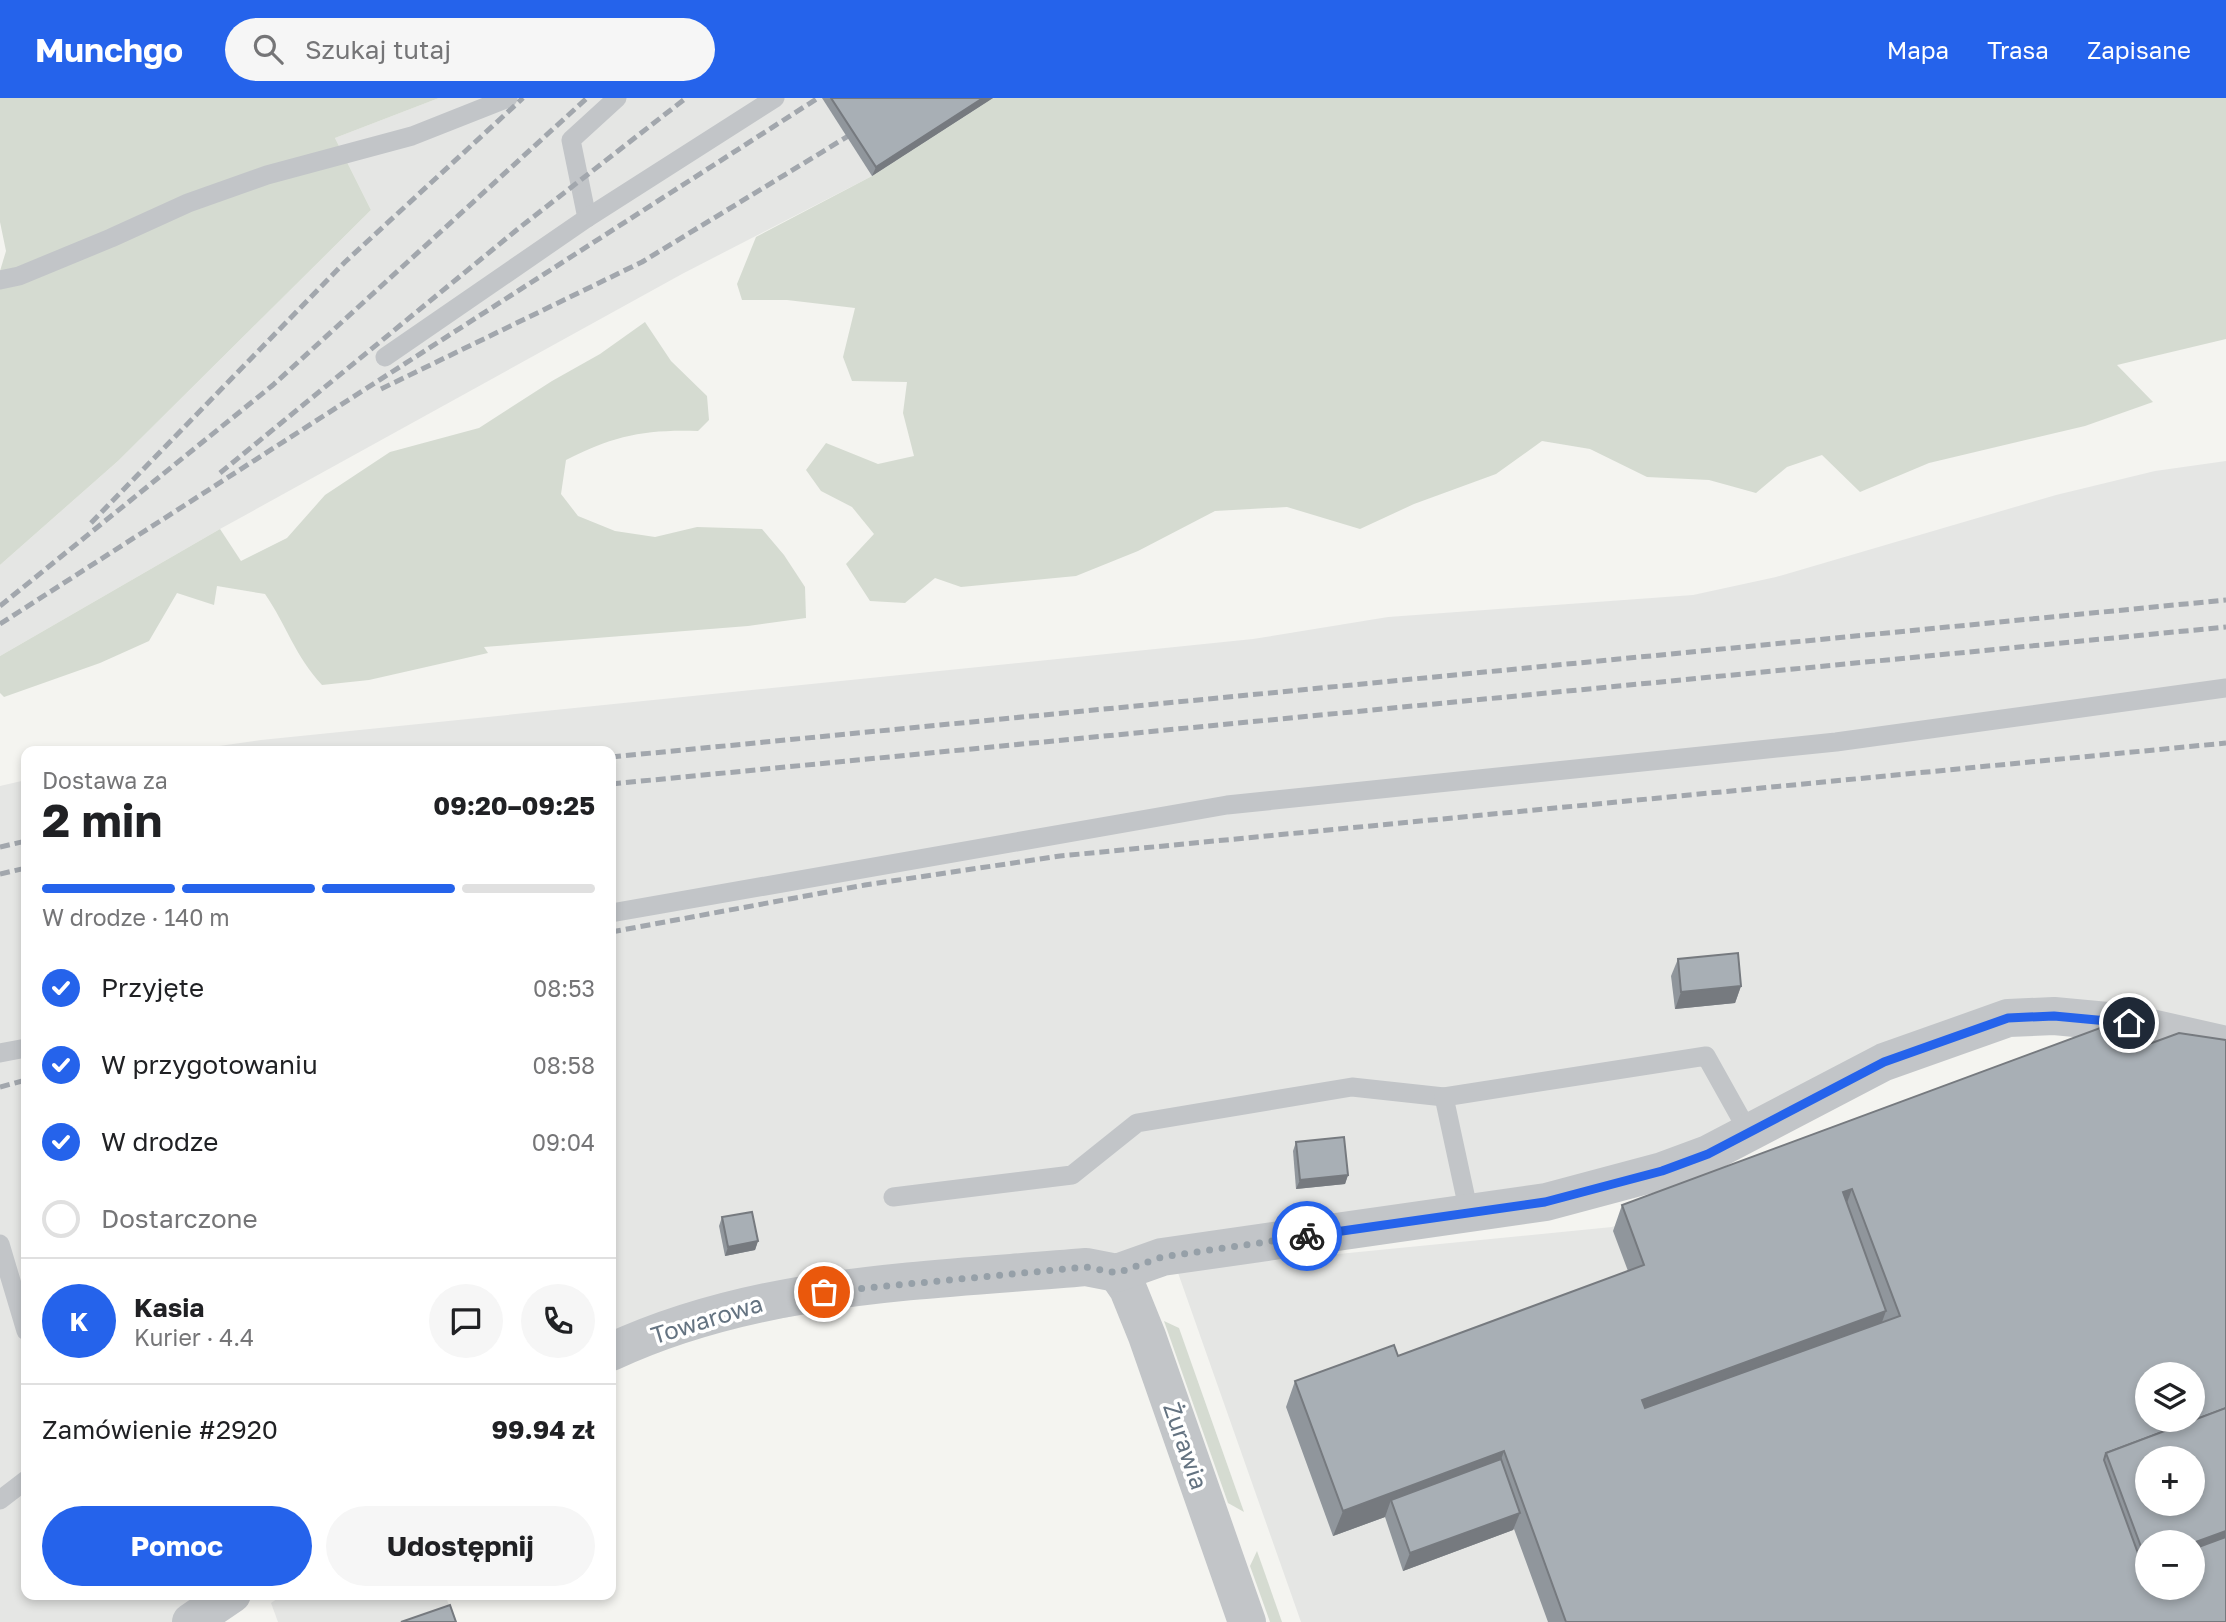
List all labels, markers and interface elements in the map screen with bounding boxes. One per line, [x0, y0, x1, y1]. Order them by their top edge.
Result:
search box [225, 18, 715, 81]
text: Munchgo [35, 30, 183, 69]
icon: search [249, 30, 287, 68]
text: Szukaj tutaj [305, 34, 451, 65]
text: Mapa [1887, 35, 1949, 64]
text: Trasa [1987, 35, 2049, 64]
text: Zapisane [2087, 35, 2191, 64]
text: Dostawa za [42, 766, 168, 794]
text: 09:20–09:25 [433, 790, 595, 821]
text: 2 min [42, 792, 162, 847]
text: W drodze · 140 m [42, 903, 230, 931]
icon: check [42, 969, 80, 1007]
text: Przyjęte [101, 972, 204, 1003]
text: 08:53 [533, 974, 595, 1002]
pin [2099, 993, 2159, 1053]
icon: home [2110, 1004, 2148, 1042]
icon: check [42, 1046, 80, 1084]
text: W przygotowaniu [101, 1049, 318, 1080]
text: 08:58 [532, 1051, 595, 1079]
icon: check [42, 1123, 80, 1161]
text: W drodze [101, 1126, 218, 1157]
text: 09:04 [532, 1128, 595, 1156]
courier [1272, 1201, 1342, 1271]
text: Dostarczone [101, 1203, 258, 1234]
icon: bike [1288, 1217, 1326, 1255]
pin [794, 1262, 854, 1322]
icon: bag [805, 1273, 843, 1311]
button: chat [429, 1284, 503, 1358]
button: phone [521, 1284, 595, 1358]
street label: Towarowa [647, 1288, 766, 1349]
text: Kasia [134, 1292, 204, 1323]
text: K [70, 1306, 88, 1337]
text: Kurier · 4.4 [134, 1323, 254, 1351]
map controls [2135, 1362, 2205, 1600]
button: layers [2135, 1362, 2205, 1432]
street label: Żurawia [1158, 1398, 1215, 1493]
text: Zamówienie #2920 [42, 1414, 278, 1445]
text: 99.94 zł [491, 1414, 595, 1445]
button: + [2135, 1446, 2205, 1516]
button: Pomoc [42, 1506, 312, 1586]
button: Udostępnij [326, 1506, 595, 1586]
button: − [2135, 1530, 2205, 1600]

